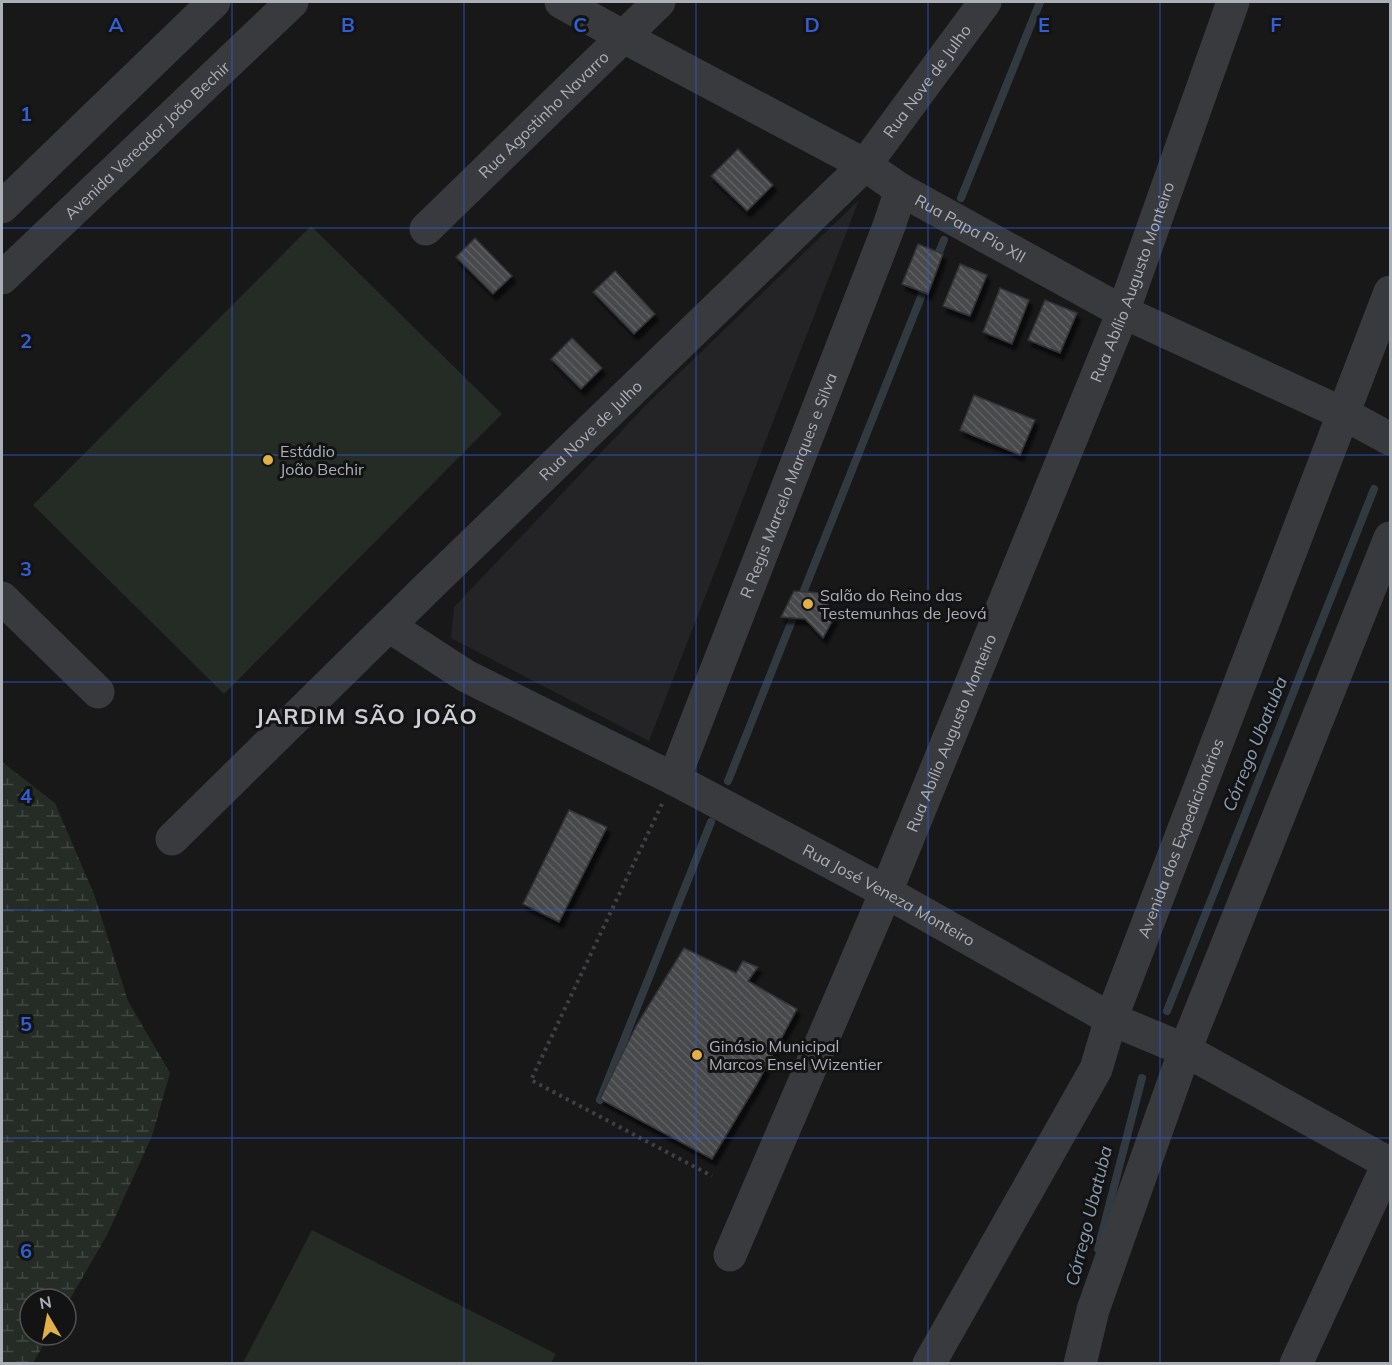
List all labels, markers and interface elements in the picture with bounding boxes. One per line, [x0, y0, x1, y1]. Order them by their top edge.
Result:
text: A [109, 12, 124, 37]
text: B [341, 12, 355, 37]
text: C [573, 12, 587, 37]
text: D [804, 12, 820, 37]
text: E [1038, 12, 1050, 37]
text: F [1270, 12, 1282, 37]
street label: Rua Nove de Julho [879, 20, 975, 142]
street label: Rua Agostinho Navarro [474, 47, 613, 182]
street label: Avenida Vereador João Bechir [60, 57, 234, 223]
text: 1 [20, 101, 32, 126]
street label: Rua Abílio Augusto Monteiro [1085, 179, 1178, 385]
street label: Rua Papa Pio XII [912, 190, 1029, 267]
text: 2 [20, 328, 32, 353]
street label: R Regis Marcelo Marques e Silva [735, 370, 841, 601]
street label: Rua Nove de Julho [535, 376, 646, 485]
place label: Estádio João Bechir [280, 441, 364, 479]
marker: Estádio João Bechir [261, 453, 275, 467]
text: 3 [20, 556, 32, 581]
place label: Salão do Reino das Testemunhas de Jeová [820, 585, 987, 623]
marker: Salão do Reino das Testemunhas de Jeová [801, 597, 815, 611]
street label: Rua Abílio Augusto Monteiro [902, 631, 1000, 835]
water label: Córrego Ubatuba [1217, 673, 1292, 815]
district label: JARDIM SÃO JOÃO [256, 702, 478, 730]
street label: Avenida dos Expedicionários [1133, 735, 1228, 941]
text: 4 [20, 783, 32, 808]
street label: Rua José Veneza Monteiro [799, 839, 979, 950]
text: 5 [20, 1011, 32, 1036]
place label: Ginásio Municipal Marcos Ensel Wizentier [709, 1036, 882, 1074]
marker: Ginásio Municipal Marcos Ensel Wizentier [690, 1048, 704, 1062]
water label: Córrego Ubatuba [1060, 1143, 1117, 1288]
text: 6 [20, 1238, 32, 1263]
north arrow [18, 1287, 78, 1347]
text: N [38, 1291, 53, 1313]

